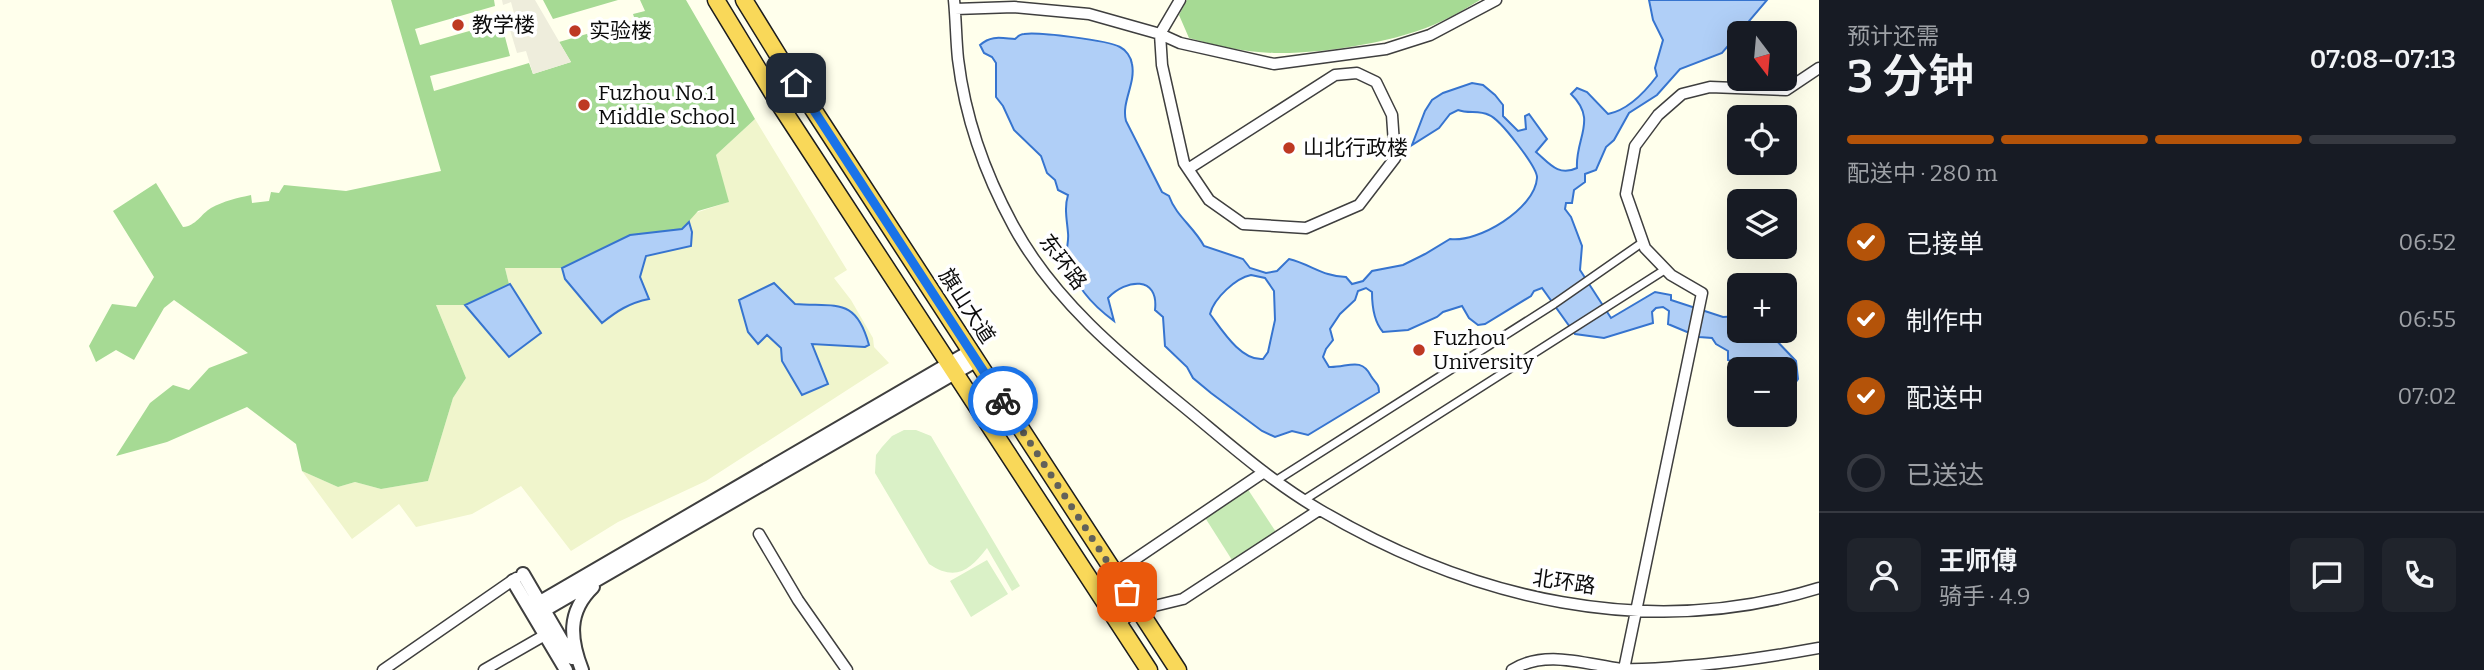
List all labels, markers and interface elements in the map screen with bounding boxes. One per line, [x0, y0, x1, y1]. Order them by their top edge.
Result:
place label: 教学楼 [472, 12, 535, 38]
marker: 教学楼 [450, 17, 466, 33]
place label: 实验楼 [589, 18, 652, 44]
north arrow [1727, 21, 1797, 91]
map controls [1727, 21, 1797, 427]
text: 预计还需 [1847, 22, 1939, 50]
marker: 实验楼 [567, 23, 583, 39]
text: 07:08–07:13 [2310, 44, 2456, 75]
text: 3 分钟 [1847, 49, 1974, 104]
pin [766, 53, 826, 113]
icon: home [777, 64, 815, 102]
place label: Fuzhou No.1 Middle School [598, 80, 736, 130]
marker: Fuzhou No.1 Middle School [576, 97, 592, 113]
button: locate [1727, 105, 1797, 175]
place label: 山北行政楼 [1303, 135, 1408, 161]
marker: 山北行政楼 [1281, 140, 1297, 156]
text: 配送中 · 280 m [1847, 159, 1998, 187]
button: layers [1727, 189, 1797, 259]
icon: check [1847, 223, 1885, 261]
text: 06:52 [2398, 228, 2456, 256]
street label: 东环路 [1034, 229, 1092, 295]
text: 已接单 [1906, 229, 1984, 260]
street label: 旗山大道 [933, 264, 1001, 348]
button: + [1727, 273, 1797, 343]
icon: check [1847, 300, 1885, 338]
text: 06:55 [2398, 305, 2456, 333]
text: 制作中 [1906, 306, 1984, 337]
place label: Fuzhou University [1433, 325, 1535, 375]
marker: Fuzhou University [1411, 342, 1427, 358]
button: − [1727, 357, 1797, 427]
courier [968, 366, 1038, 436]
icon: check [1847, 377, 1885, 415]
icon: bike [984, 382, 1022, 420]
text: 07:02 [2398, 382, 2456, 410]
text: 配送中 [1906, 383, 1984, 414]
text: 已送达 [1906, 460, 1984, 491]
button: person [1847, 538, 1921, 612]
button: chat [2290, 538, 2364, 612]
button: phone [2382, 538, 2456, 612]
text: 王师傅 [1939, 546, 2017, 577]
pin [1097, 562, 1157, 622]
street label: 北环路 [1531, 565, 1597, 599]
icon: bag [1108, 573, 1146, 611]
text: 骑手 · 4.9 [1939, 582, 2030, 610]

